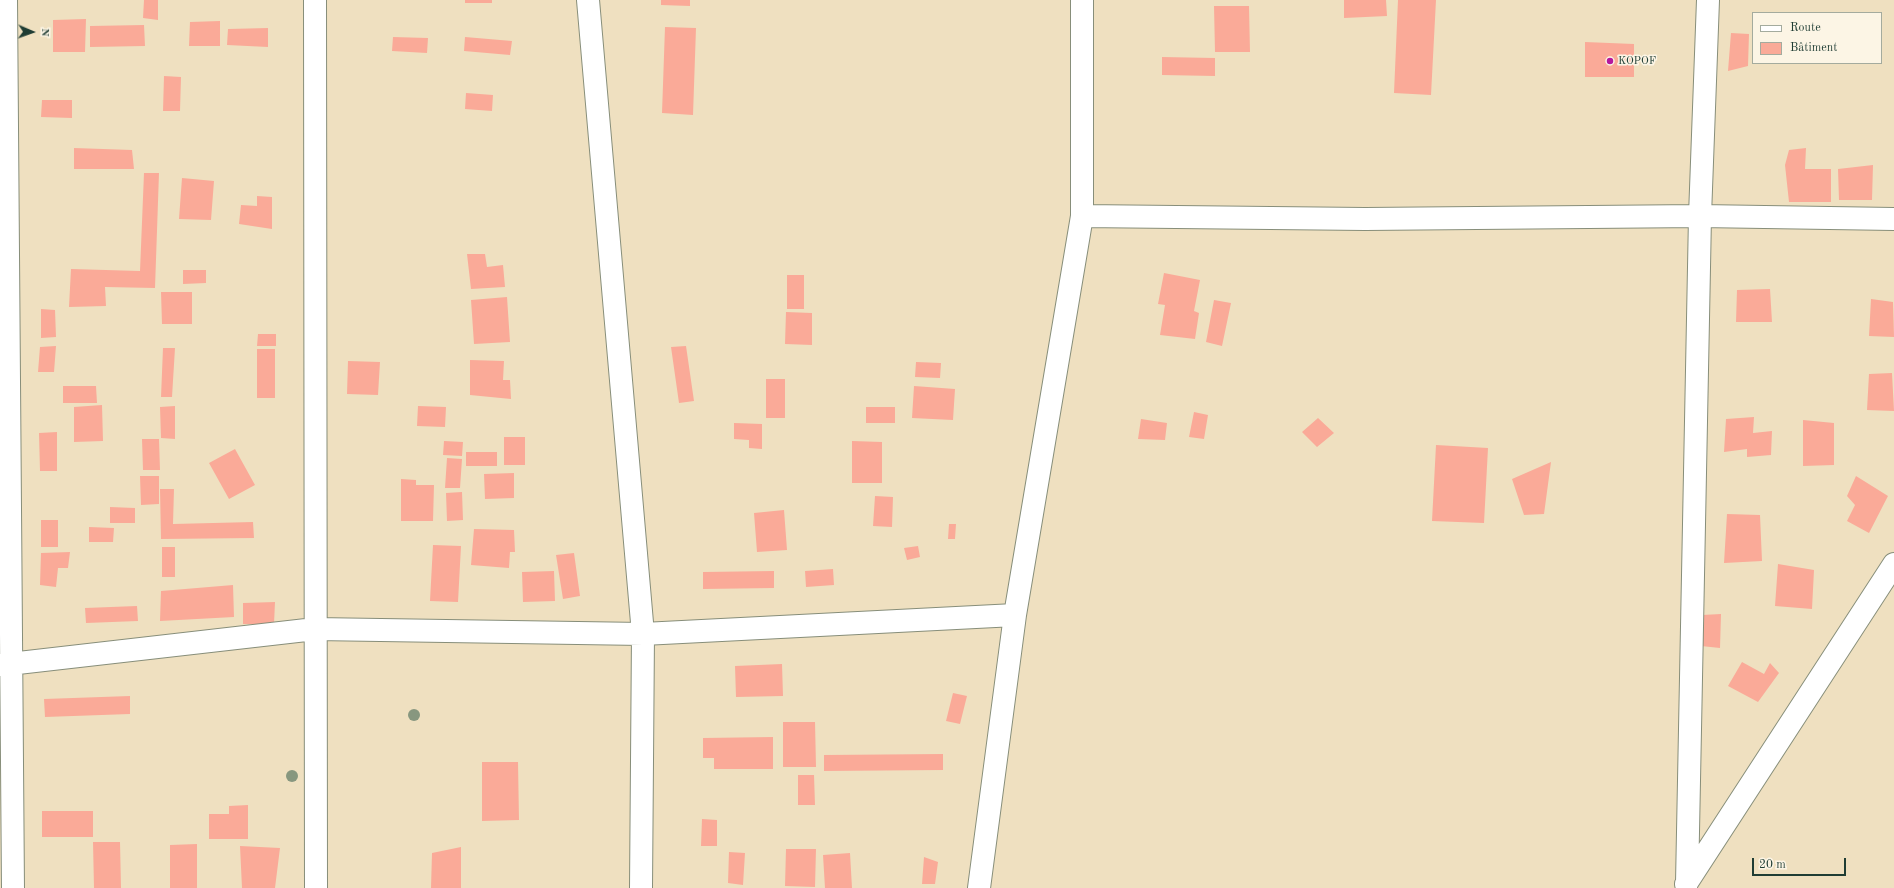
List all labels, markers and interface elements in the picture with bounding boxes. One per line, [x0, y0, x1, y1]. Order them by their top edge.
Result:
north arrow [12, 12, 52, 52]
legend [1752, 12, 1882, 64]
text: Route [1790, 22, 1821, 34]
text: N [39, 28, 50, 37]
text: Bâtiment [1790, 42, 1837, 54]
place label: KOPOF [1618, 54, 1656, 68]
marker: KOPOF [1605, 56, 1615, 66]
scale bar [1754, 850, 1848, 876]
text: 20 m [1759, 859, 1786, 871]

